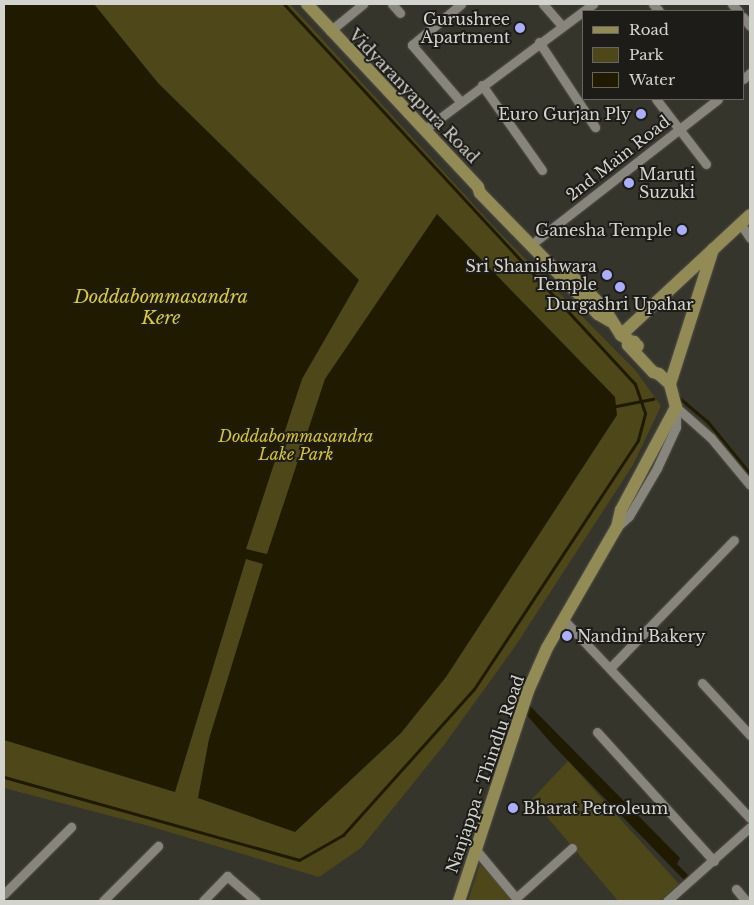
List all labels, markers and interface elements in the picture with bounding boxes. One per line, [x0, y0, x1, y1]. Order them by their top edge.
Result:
place label: Gurushree Apartment [421, 9, 510, 47]
legend [582, 10, 744, 100]
text: Road [629, 20, 669, 39]
marker: Gurushree Apartment [514, 22, 526, 34]
street label: Vidyaranyapura Road [345, 25, 483, 167]
text: Park [629, 45, 664, 64]
text: Water [629, 70, 675, 89]
place label: Euro Gurjan Ply [498, 104, 631, 124]
marker: Euro Gurjan Ply [635, 108, 647, 120]
street label: 2nd Main Road [562, 112, 674, 204]
place label: Maruti Suzuki [639, 164, 695, 202]
marker: Maruti Suzuki [623, 177, 635, 189]
place label: Ganesha Temple [535, 220, 672, 240]
marker: Ganesha Temple [676, 224, 688, 236]
place label: Sri Shanishwara Temple [466, 256, 597, 294]
marker: Sri Shanishwara Temple [601, 269, 613, 281]
marker: Durgashri Upahar [614, 281, 626, 293]
water label: Doddabommasandra Kere [74, 287, 248, 330]
place label: Durgashri Upahar [546, 294, 694, 314]
park label: Doddabommasandra Lake Park [219, 426, 373, 464]
place label: Nandini Bakery [577, 626, 705, 646]
marker: Nandini Bakery [561, 630, 573, 642]
street label: Nanjappa - Thindlu Road [442, 672, 528, 876]
place label: Bharat Petroleum [523, 798, 668, 818]
marker: Bharat Petroleum [507, 802, 519, 814]

